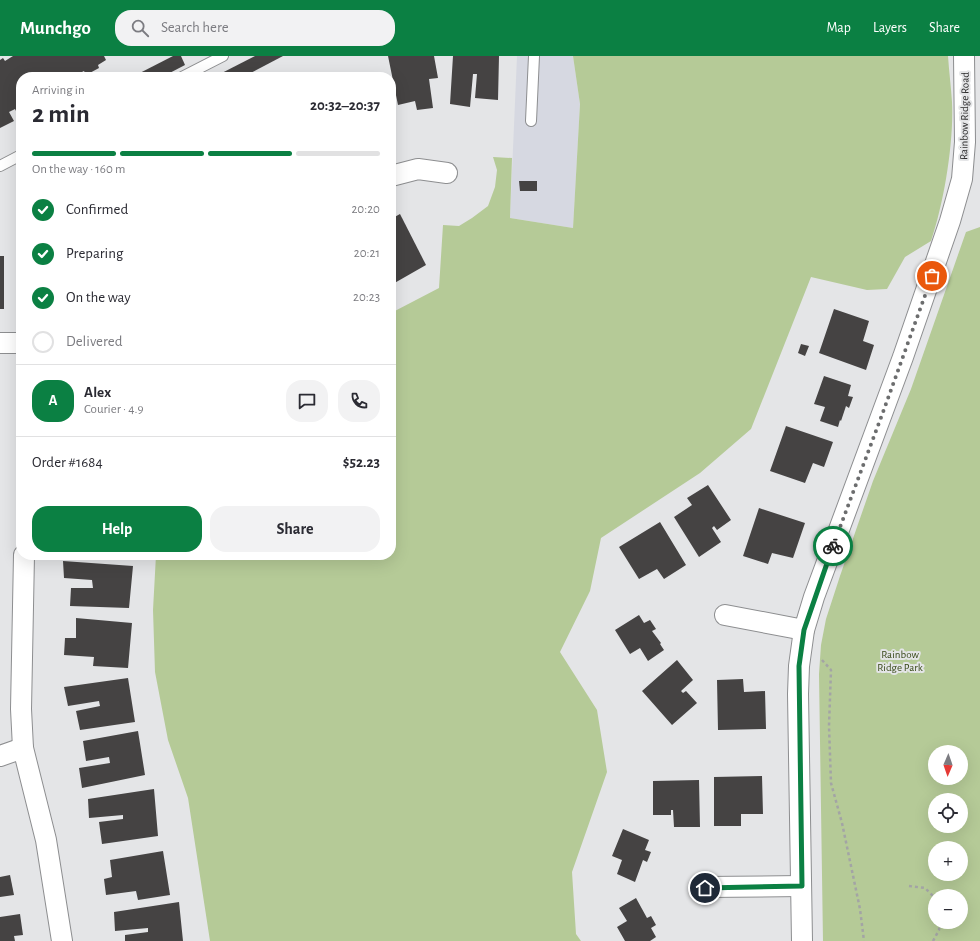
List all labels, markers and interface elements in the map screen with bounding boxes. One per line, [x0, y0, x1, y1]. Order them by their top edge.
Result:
search box [115, 10, 395, 46]
icon: search [129, 17, 151, 39]
text: Munchgo [20, 19, 91, 38]
text: Search here [161, 20, 229, 35]
text: Map [826, 21, 851, 35]
text: Layers [873, 21, 907, 35]
text: Share [929, 21, 960, 35]
street label: Rainbow Ridge Road [958, 72, 971, 160]
text: Arriving in [32, 84, 85, 97]
text: 20:32–20:37 [310, 98, 380, 113]
text: 2 min [32, 101, 90, 127]
text: On the way · 160 m [32, 163, 125, 176]
icon: check [32, 199, 54, 221]
text: Confirmed [66, 202, 128, 217]
text: 20:20 [351, 203, 380, 216]
icon: check [32, 243, 54, 265]
text: Preparing [66, 246, 123, 261]
text: 20:21 [354, 247, 380, 260]
pin [915, 259, 949, 293]
icon: bag [921, 265, 943, 287]
icon: check [32, 287, 54, 309]
text: On the way [66, 290, 131, 305]
text: 20:23 [353, 291, 380, 304]
text: Delivered [66, 334, 123, 349]
button: chat [286, 380, 328, 422]
button: phone [338, 380, 380, 422]
text: Alex [84, 385, 111, 400]
text: A [48, 393, 58, 408]
text: Courier · 4.9 [84, 403, 144, 416]
text: Order #1684 [32, 455, 103, 470]
text: $52.23 [343, 455, 380, 470]
button: Help [32, 506, 202, 552]
button: Share [210, 506, 380, 552]
courier [813, 526, 853, 566]
icon: bike [822, 535, 844, 557]
park label: Rainbow Ridge Park [877, 649, 923, 673]
north arrow [928, 745, 968, 785]
map controls [928, 745, 968, 929]
button: locate [928, 793, 968, 833]
button: + [928, 841, 968, 881]
pin [688, 871, 722, 905]
icon: home [694, 877, 716, 899]
button: − [928, 889, 968, 929]

